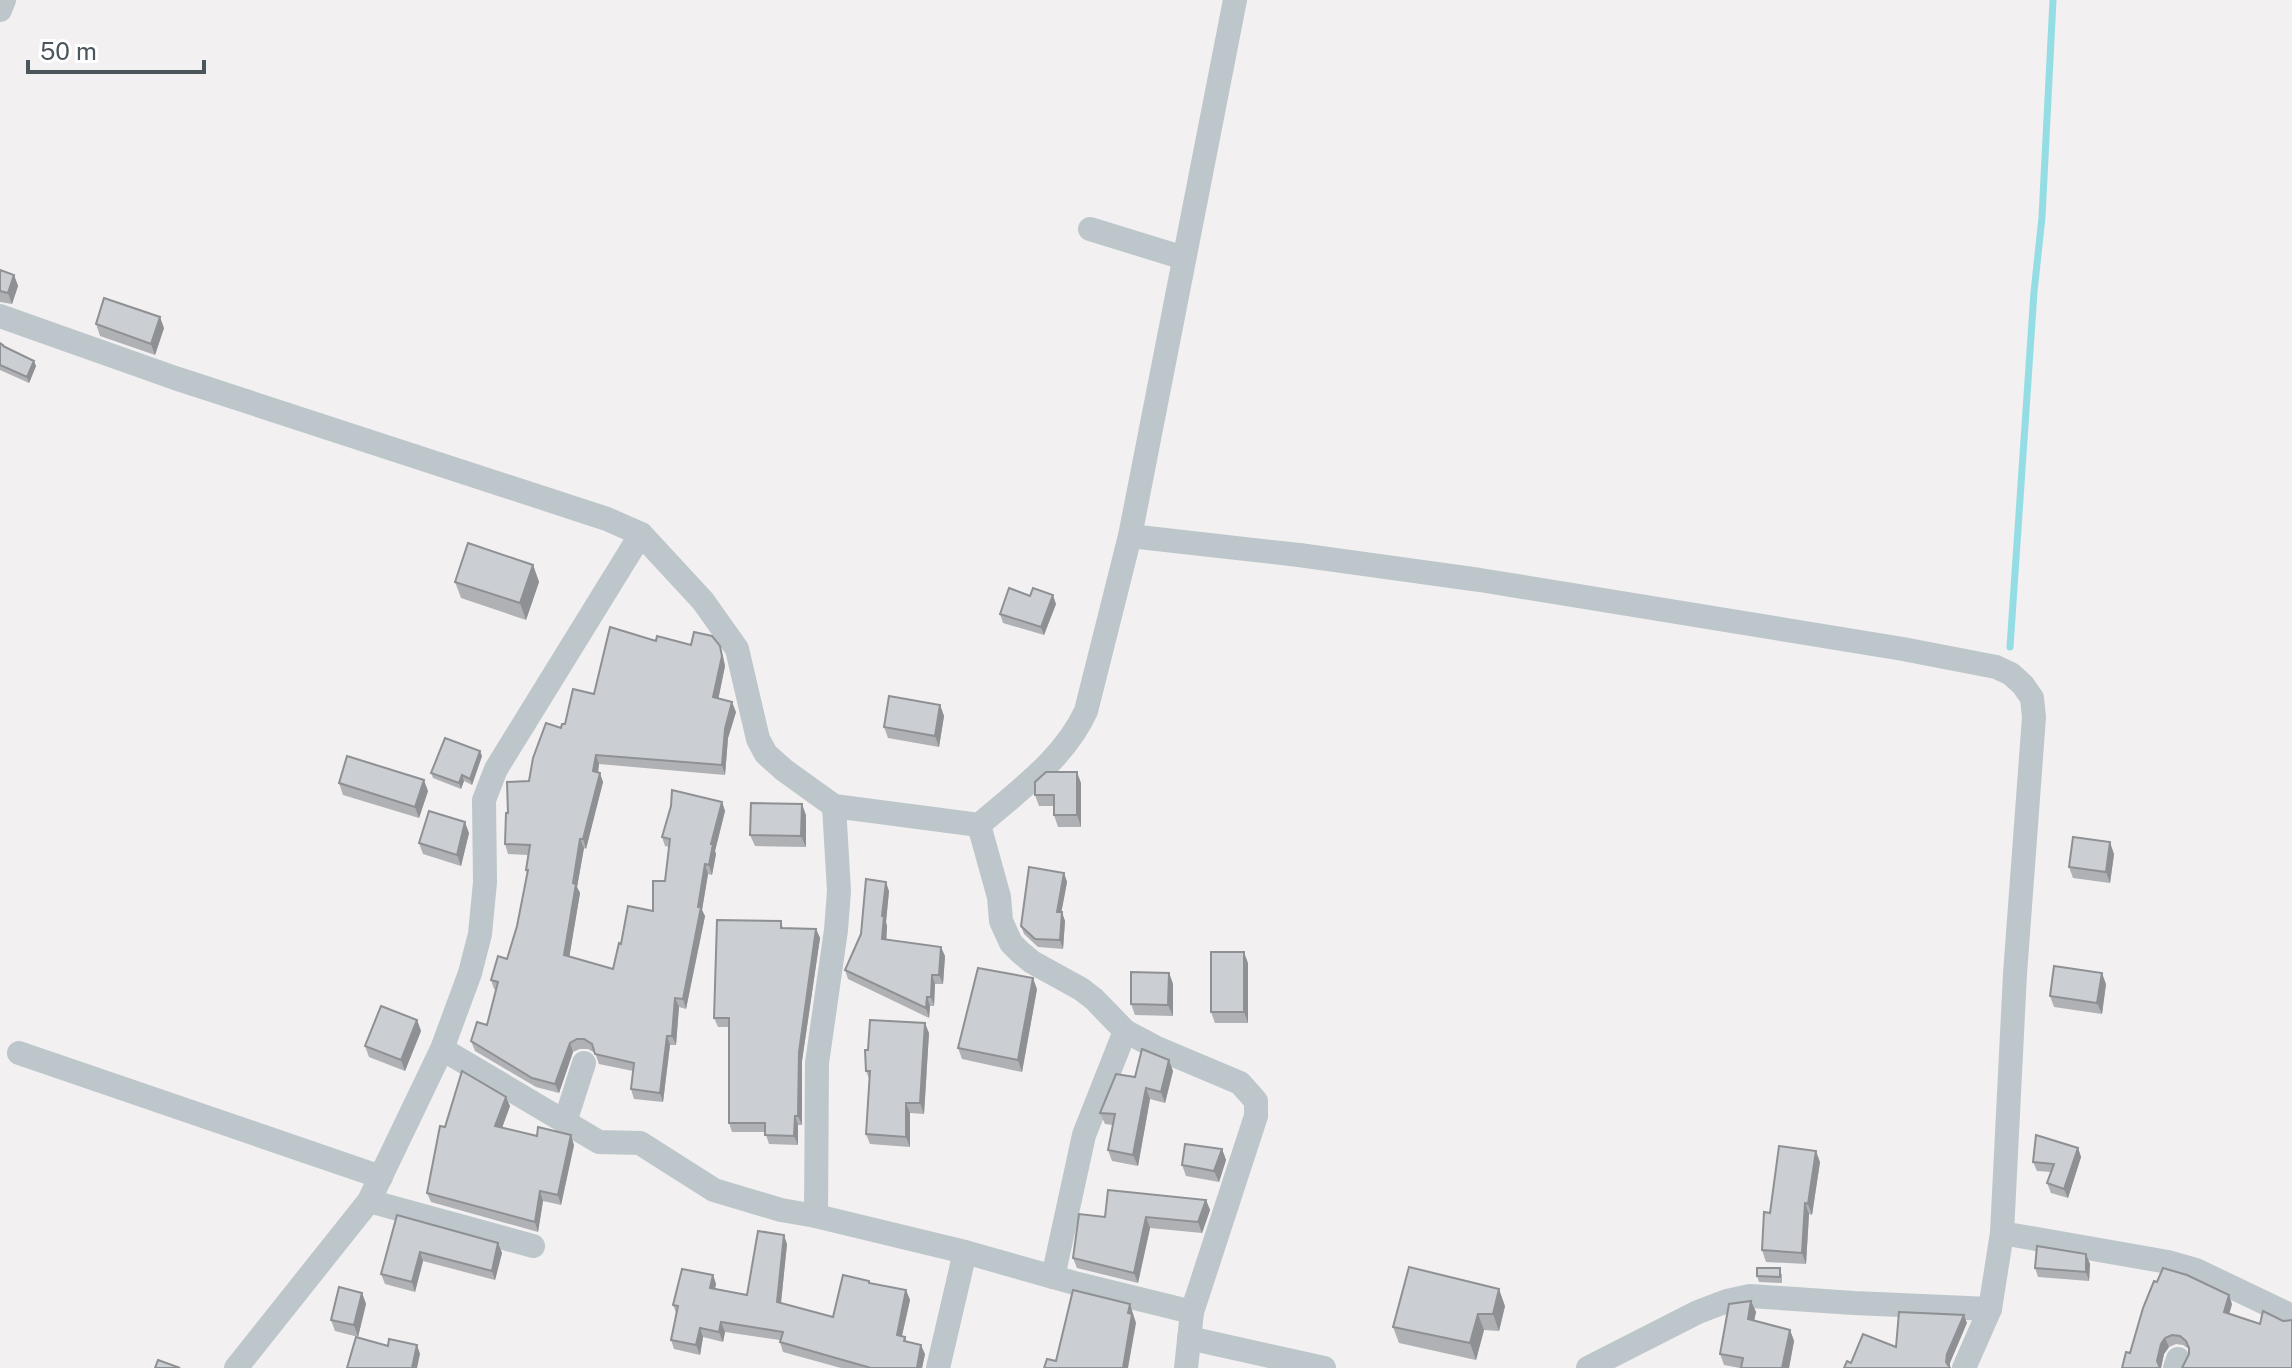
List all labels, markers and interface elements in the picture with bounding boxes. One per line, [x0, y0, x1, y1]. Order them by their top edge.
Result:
scale bar [28, 24, 204, 74]
text: 50 m [40, 37, 97, 65]

